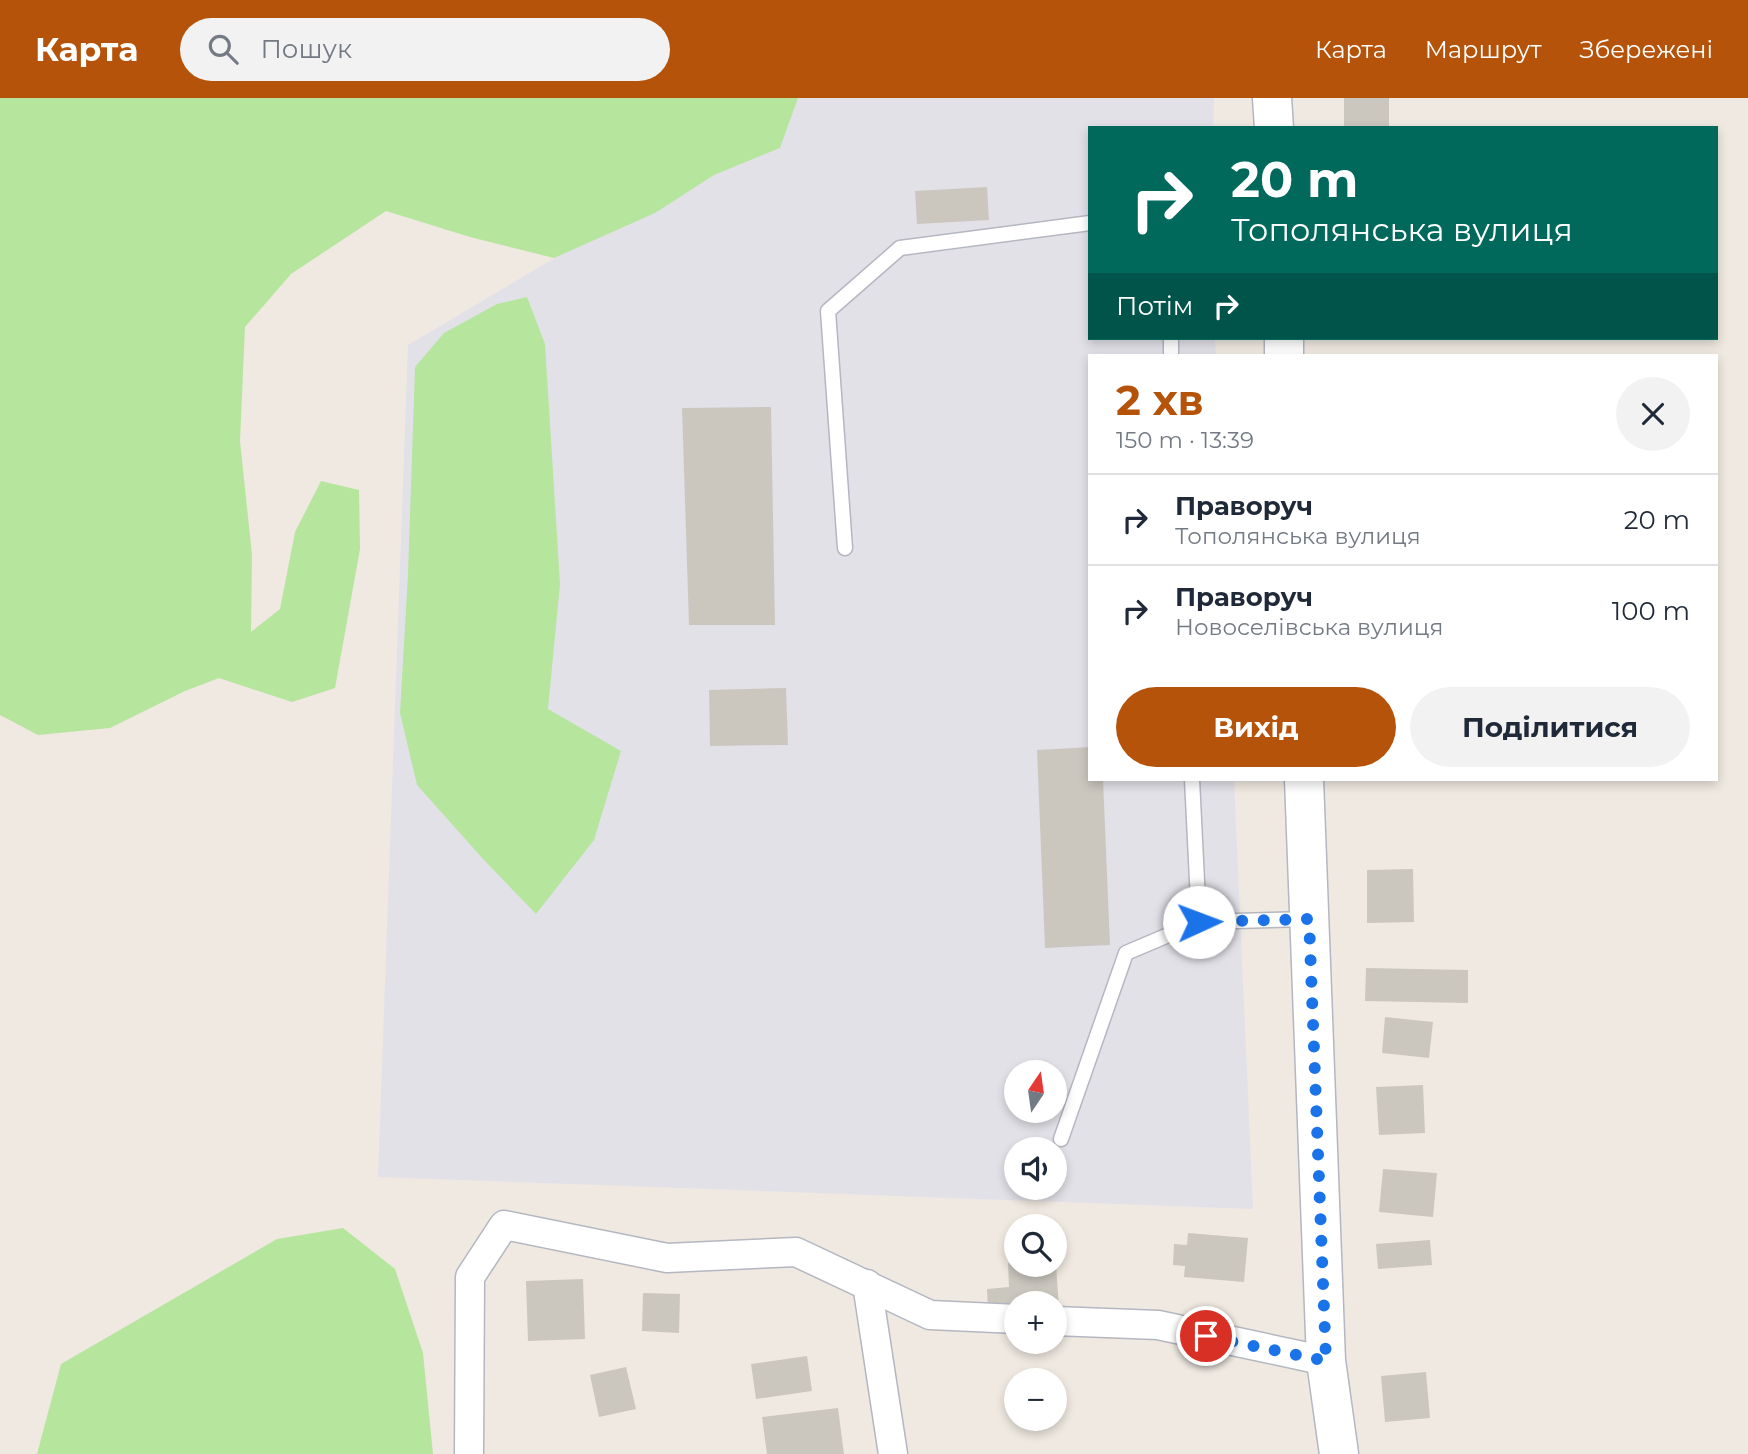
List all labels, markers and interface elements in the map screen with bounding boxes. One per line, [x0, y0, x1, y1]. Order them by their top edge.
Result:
search box [180, 18, 670, 81]
text: Карта [35, 29, 138, 69]
icon: search [204, 30, 242, 68]
text: Пошук [260, 33, 352, 65]
text: Карта [1315, 35, 1387, 64]
text: Маршрут [1425, 35, 1542, 64]
text: Збережені [1580, 35, 1713, 64]
text: 20 m [1231, 150, 1358, 209]
icon: right [1116, 154, 1207, 245]
text: Тополянська вулиця [1231, 210, 1573, 249]
icon: right [1207, 287, 1245, 325]
text: Потім [1116, 290, 1193, 322]
text: 2 хв [1116, 374, 1204, 426]
button: close [1616, 377, 1690, 451]
text: 150 m · 13:39 [1116, 426, 1254, 454]
text: Праворуч [1175, 490, 1313, 522]
icon: right [1116, 501, 1154, 539]
text: 20 m [1624, 504, 1690, 536]
text: Тополянська вулиця [1175, 522, 1421, 550]
text: Праворуч [1175, 581, 1313, 613]
icon: right [1116, 592, 1154, 630]
text: 100 m [1612, 595, 1690, 627]
text: Новоселівська вулиця [1175, 613, 1443, 641]
button: Вихід [1116, 687, 1396, 767]
button: Поділитися [1410, 687, 1690, 767]
position arrow [1162, 885, 1236, 959]
north arrow [1004, 1060, 1068, 1124]
map controls [1004, 1060, 1067, 1431]
button: sound [1004, 1137, 1067, 1200]
button: search [1004, 1214, 1067, 1277]
button: + [1004, 1291, 1067, 1354]
pin [1176, 1306, 1236, 1366]
icon: arrive [1187, 1317, 1225, 1355]
button: − [1004, 1368, 1067, 1431]

